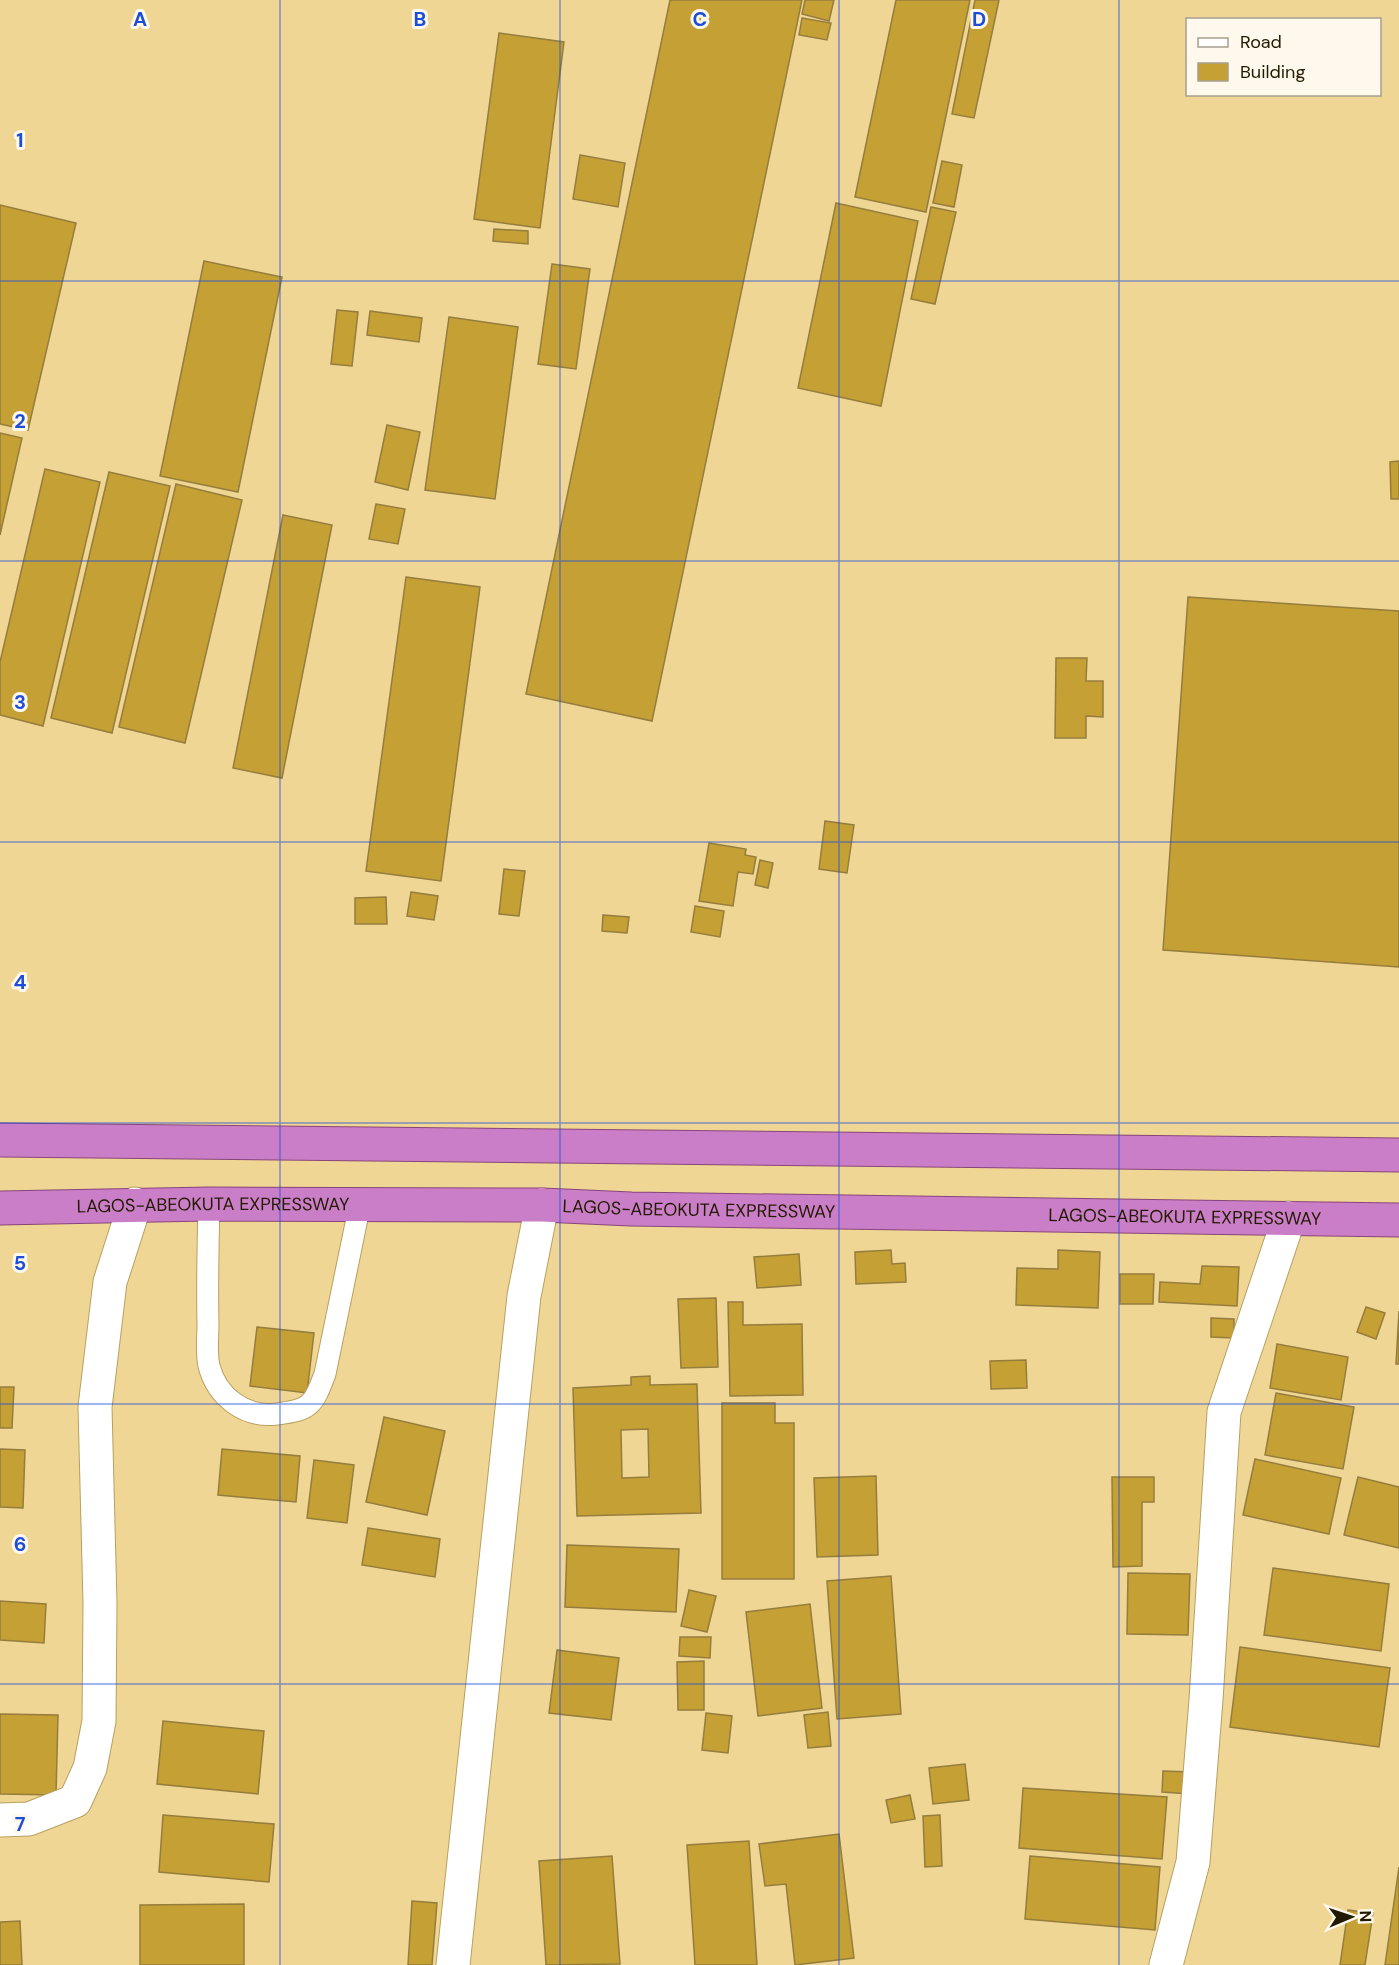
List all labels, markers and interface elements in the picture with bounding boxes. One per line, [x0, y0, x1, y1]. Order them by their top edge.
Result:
text: A [133, 6, 147, 32]
text: B [414, 6, 426, 32]
text: C [693, 6, 707, 32]
text: D [972, 6, 986, 32]
legend [1186, 18, 1381, 96]
text: Road [1240, 30, 1282, 54]
text: Building [1240, 60, 1305, 84]
text: 1 [16, 127, 24, 153]
text: 2 [14, 408, 26, 434]
text: 3 [14, 689, 26, 715]
text: 4 [14, 969, 27, 995]
street label: LAGOS-ABEOKUTA EXPRESSWAY [76, 1192, 350, 1219]
street label: LAGOS-ABEOKUTA EXPRESSWAY [562, 1194, 836, 1224]
street label: LAGOS-ABEOKUTA EXPRESSWAY [1048, 1203, 1322, 1231]
text: 5 [14, 1250, 26, 1276]
text: 6 [14, 1531, 26, 1557]
text: 7 [15, 1811, 26, 1837]
north arrow [1321, 1887, 1381, 1947]
text: N [1355, 1910, 1376, 1923]

